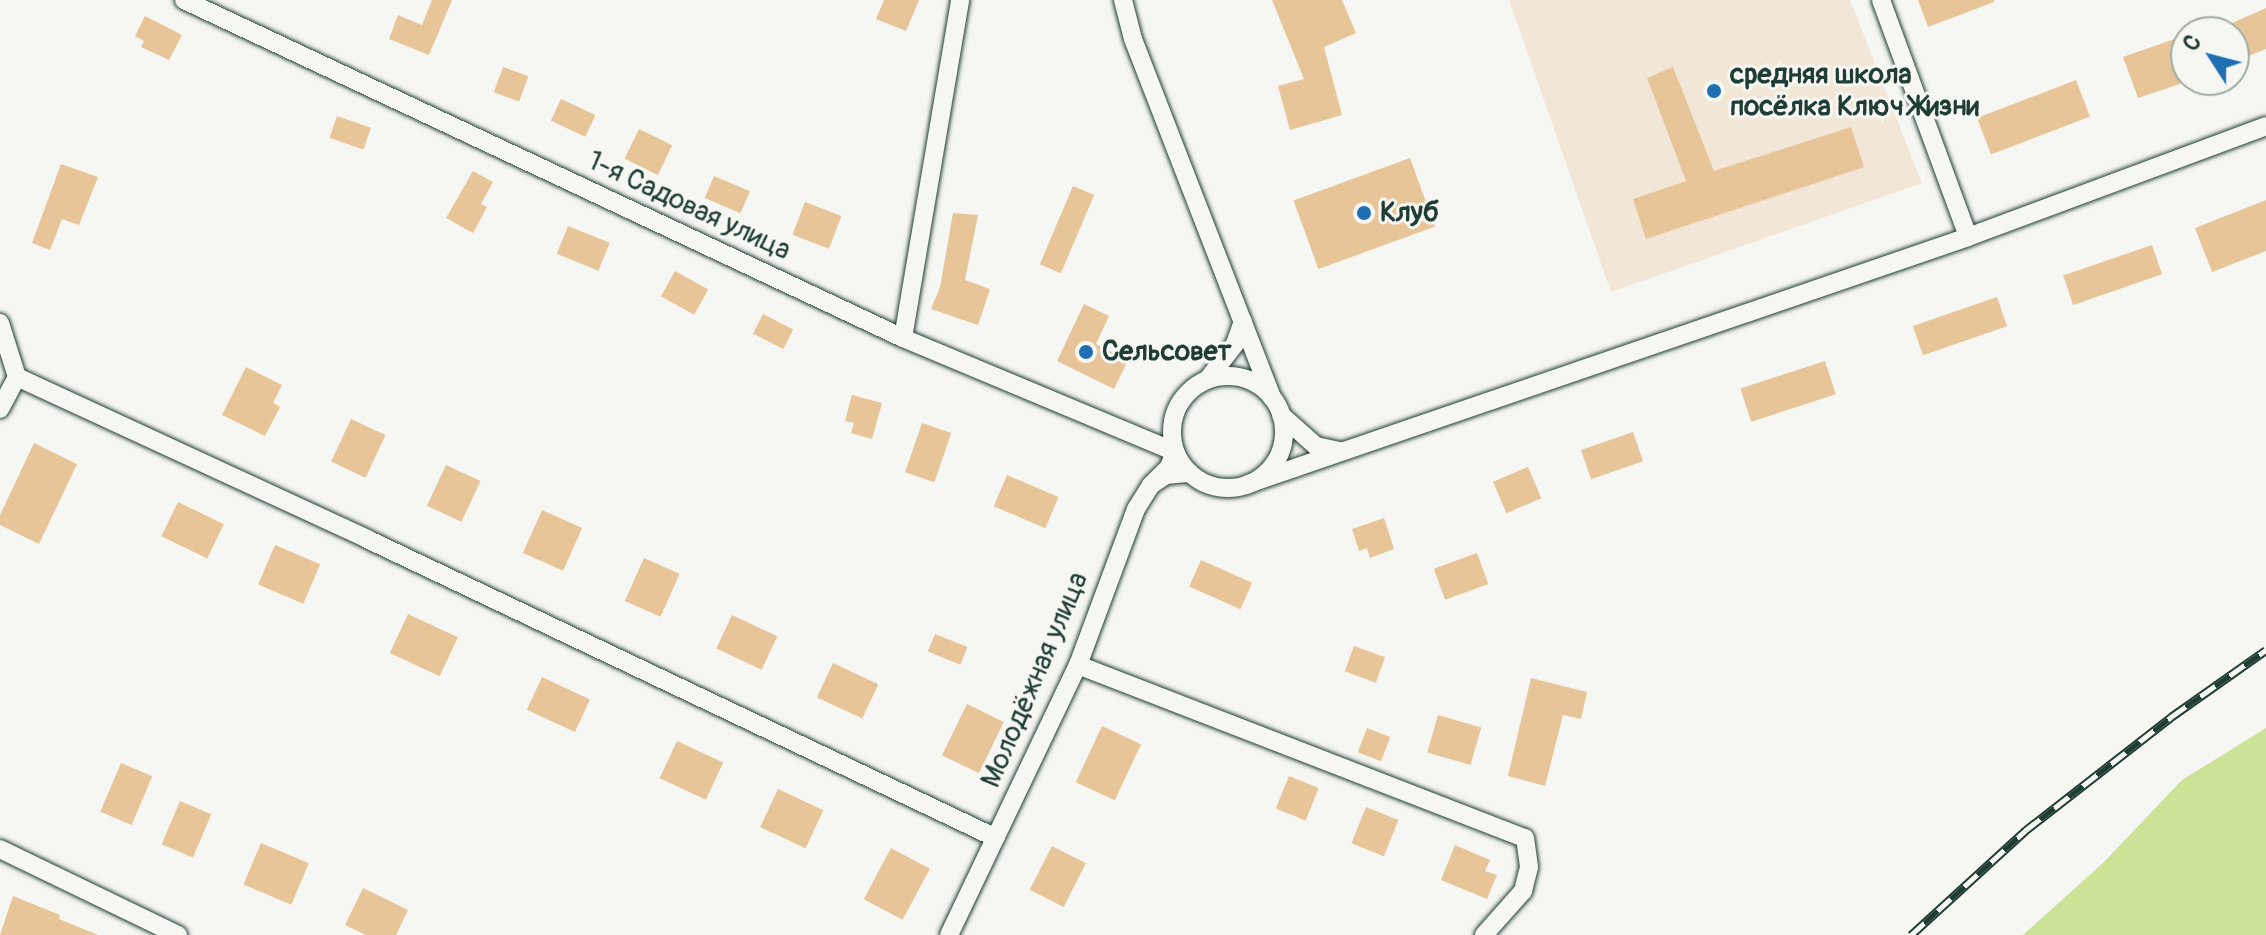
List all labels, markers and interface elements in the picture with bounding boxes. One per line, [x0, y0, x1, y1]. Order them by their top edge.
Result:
north arrow [2170, 16, 2250, 96]
text: С [2177, 29, 2208, 57]
place label: средняя школа посёлка Ключ Жизни [1730, 58, 1979, 124]
marker: средняя школа посёлка Ключ Жизни [1705, 82, 1723, 100]
street label: 1-я Садовая улица [582, 144, 796, 268]
place label: Клуб [1380, 196, 1439, 230]
marker: Клуб [1355, 204, 1373, 222]
place label: Сельсовет [1102, 335, 1232, 369]
marker: Сельсовет [1077, 343, 1095, 361]
street label: Молодёжная улица [974, 567, 1096, 793]

